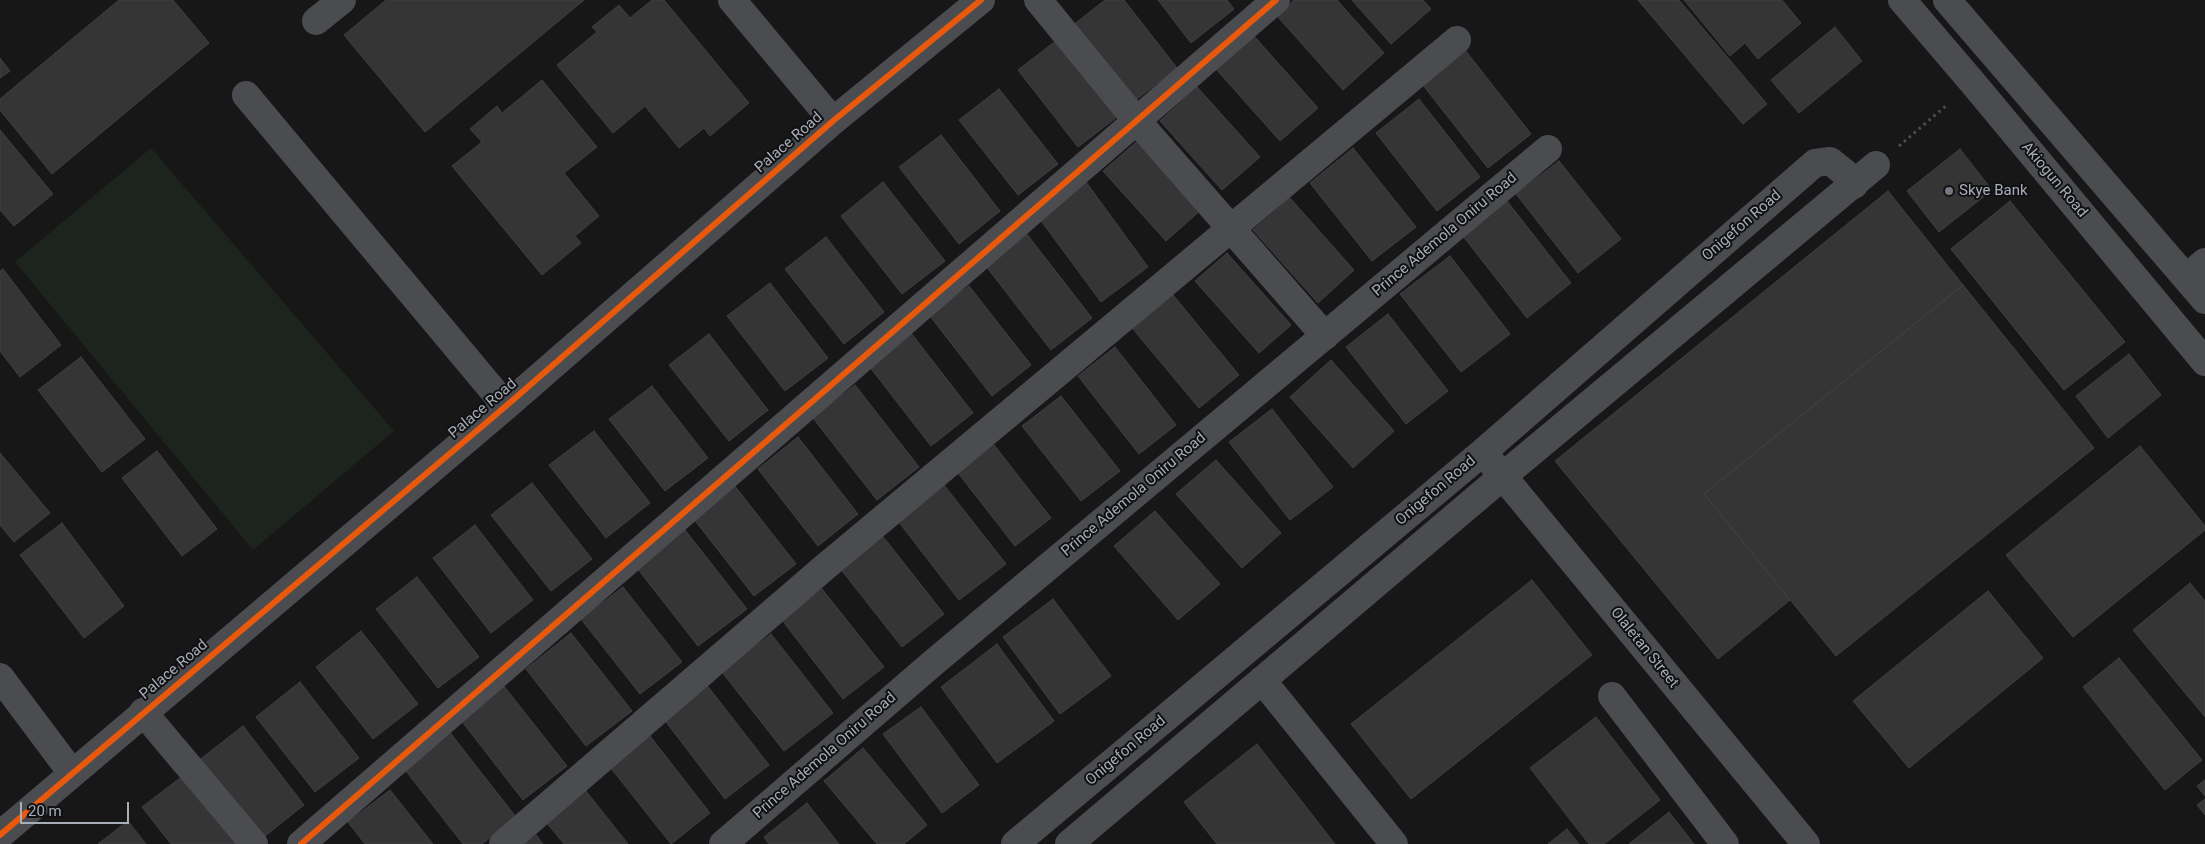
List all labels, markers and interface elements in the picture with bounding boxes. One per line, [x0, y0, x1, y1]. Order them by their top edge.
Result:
street label: Palace Road [752, 109, 826, 177]
street label: Akiogun Road [2017, 139, 2091, 221]
street label: Prince Ademola Oniru Road [1369, 169, 1521, 301]
place label: Skye Bank [1959, 182, 2028, 200]
marker: Skye Bank [1943, 185, 1955, 197]
street label: Onigefon Road [1699, 187, 1785, 265]
street label: Palace Road [445, 375, 521, 443]
street label: Prince Ademola Oniru Road [1058, 429, 1210, 561]
street label: Onigefon Road [1392, 452, 1480, 530]
street label: Olaletan Street [1606, 604, 1682, 692]
street label: Palace Road [136, 636, 212, 704]
street label: Prince Ademola Oniru Road [750, 689, 900, 823]
street label: Onigefon Road [1082, 712, 1170, 790]
scale bar [22, 792, 131, 824]
text: 20 m [28, 802, 62, 820]

